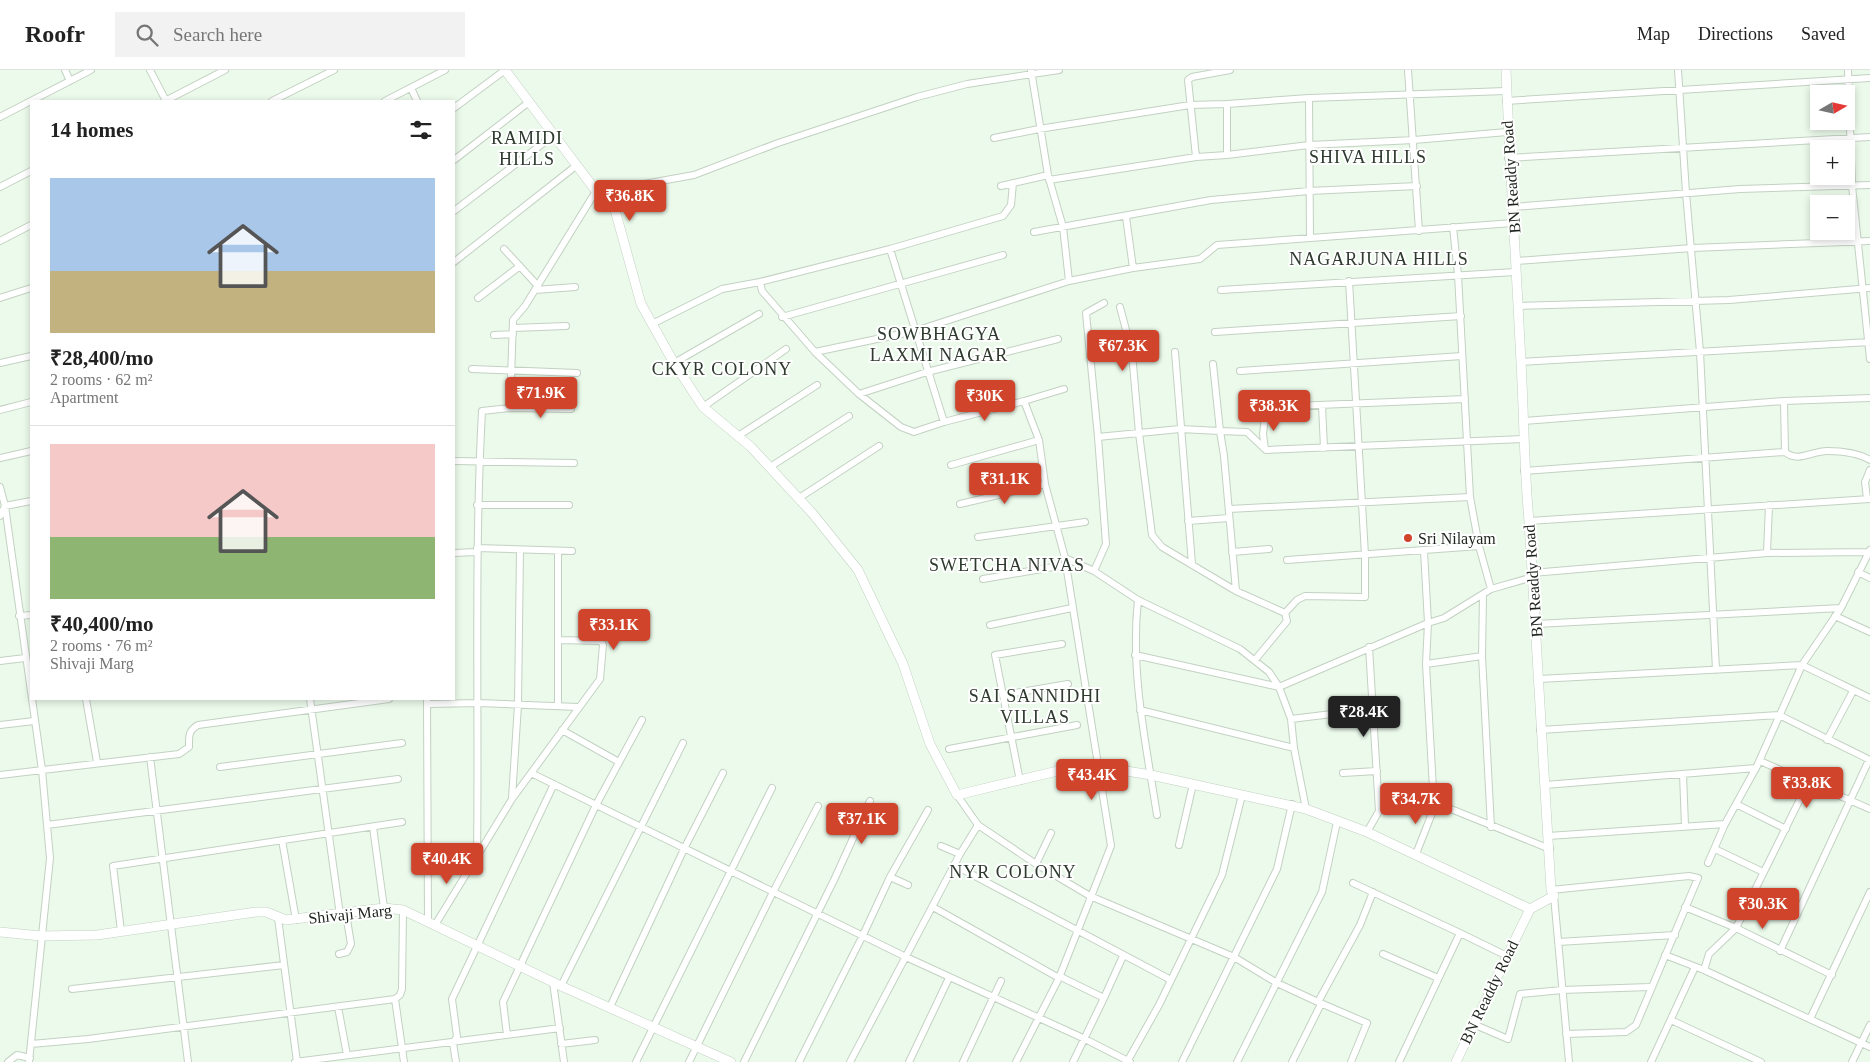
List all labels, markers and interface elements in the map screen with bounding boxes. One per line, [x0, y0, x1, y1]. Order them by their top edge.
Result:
search box [115, 12, 465, 57]
text: Roofr [25, 21, 85, 47]
icon: search [133, 21, 161, 49]
text: Search here [173, 24, 262, 45]
text: Map [1637, 24, 1670, 44]
text: Directions [1698, 24, 1773, 44]
text: Saved [1801, 24, 1845, 44]
north arrow [1810, 85, 1855, 130]
map controls [1810, 85, 1855, 240]
icon: filters [407, 116, 435, 144]
text: 14 homes [50, 118, 133, 142]
street label: BN Readdy Road [1499, 120, 1524, 234]
district label: RAMIDI HILLS [491, 128, 563, 169]
button: + [1810, 140, 1855, 185]
district label: SHIVA HILLS [1309, 147, 1427, 167]
pin: ₹36.8K [589, 180, 671, 222]
text: ₹36.8K [605, 187, 655, 204]
button: − [1810, 195, 1855, 240]
icon: home [198, 211, 288, 301]
district label: NAGARJUNA HILLS [1289, 249, 1469, 269]
district label: SOWBHAGYA LAXMI NAGAR [870, 324, 1008, 365]
pin: ₹67.3K [1082, 330, 1164, 372]
text: ₹67.3K [1098, 337, 1148, 354]
text: ₹28,400/mo [50, 346, 154, 370]
district label: CKYR COLONY [652, 359, 792, 379]
text: 2 rooms · 62 m² [50, 371, 153, 388]
pin: ₹71.9K [500, 376, 582, 419]
pin: ₹30K [955, 380, 1015, 422]
text: ₹71.9K [516, 384, 566, 401]
text: ₹30K [966, 387, 1004, 404]
text: Apartment [50, 389, 118, 406]
pin: ₹38.3K [1233, 390, 1315, 432]
text: ₹38.3K [1249, 397, 1299, 414]
pin: ₹31.1K [964, 462, 1046, 505]
text: ₹31.1K [980, 470, 1030, 487]
icon: home [198, 476, 288, 566]
street label: BN Readdy Road [1521, 524, 1546, 638]
place label: Sri Nilayam [1418, 530, 1496, 548]
marker: Sri Nilayam [1402, 532, 1414, 544]
district label: SWETCHA NIVAS [929, 555, 1085, 575]
pin: ₹33.1K [573, 608, 655, 651]
text: ₹40,400/mo [50, 612, 154, 636]
text: ₹33.1K [589, 616, 639, 633]
text: 2 rooms · 76 m² [50, 637, 153, 654]
text: Shivaji Marg [50, 655, 134, 672]
district label: SAI SANNIDHI VILLAS [969, 686, 1101, 727]
pin: ₹28.4K [1323, 696, 1405, 738]
text: ₹28.4K [1339, 703, 1389, 720]
pin: ₹43.4K [1051, 758, 1133, 801]
text: ₹43.4K [1067, 766, 1117, 783]
pin: ₹33.8K [1766, 766, 1848, 809]
text: ₹33.8K [1782, 774, 1832, 791]
pin: ₹34.7K [1375, 782, 1457, 825]
text: ₹34.7K [1391, 790, 1441, 807]
pin: ₹37.1K [821, 802, 903, 845]
text: ₹37.1K [837, 810, 887, 827]
pin: ₹40.4K [406, 842, 488, 885]
text: ₹40.4K [422, 850, 472, 867]
district label: NYR COLONY [949, 862, 1077, 882]
pin: ₹30.3K [1722, 888, 1804, 930]
text: ₹30.3K [1738, 895, 1788, 912]
street label: Shivaji Marg [307, 901, 393, 928]
street label: BN Readdy Road [1457, 938, 1522, 1047]

